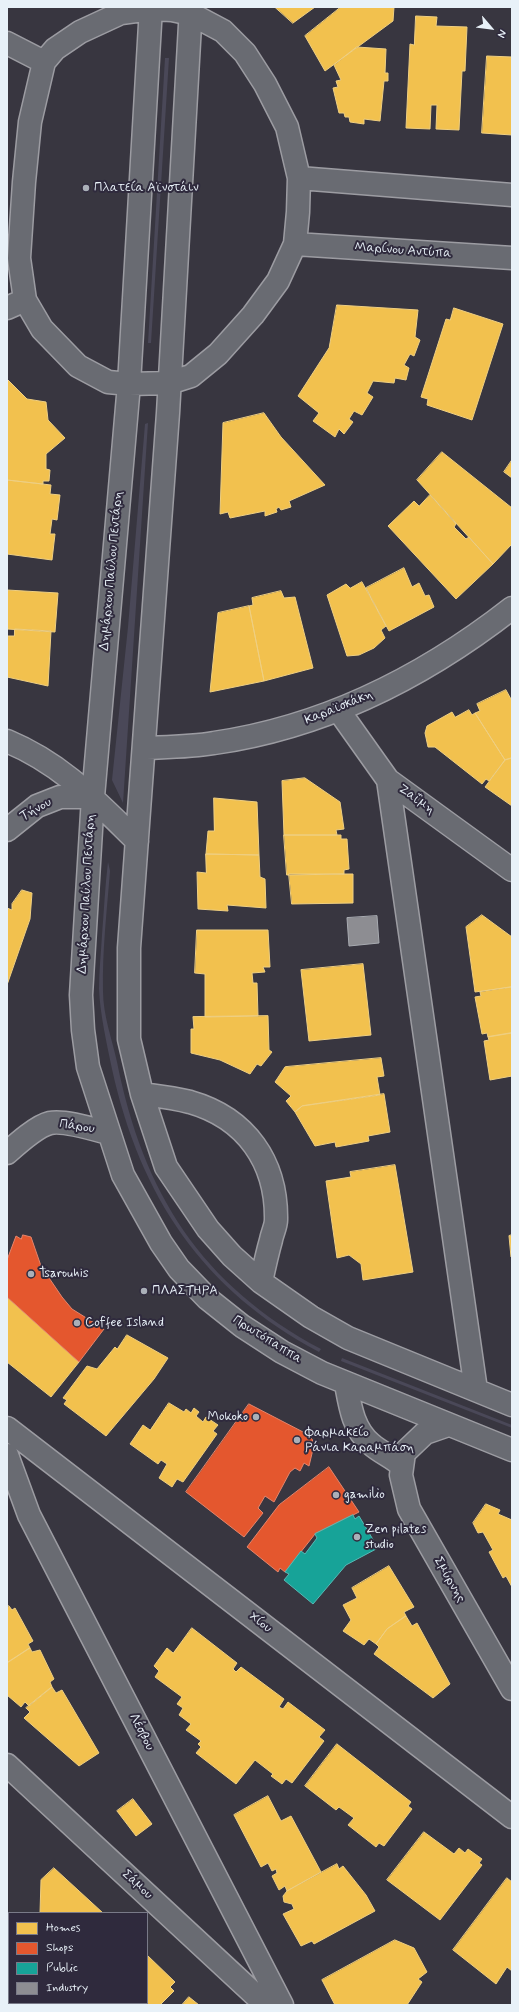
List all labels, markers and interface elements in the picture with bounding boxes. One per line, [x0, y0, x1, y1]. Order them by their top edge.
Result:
north arrow [471, 8, 511, 48]
text: N [494, 27, 509, 40]
place label: Πλατεία Αϊνστάιν [94, 180, 199, 196]
marker: Πλατεία Αϊνστάιν [81, 183, 91, 193]
street label: Μαρίνου Αντύπα [354, 240, 452, 262]
street label: Δημάρχου Παύλου Πεντάρη [97, 491, 127, 651]
street label: Καραϊσκάκη [303, 687, 375, 729]
street label: Ζαΐμη [395, 782, 437, 818]
street label: Τήνου [17, 795, 55, 825]
street label: Δημάρχου Παύλου Πεντάρη [75, 814, 99, 974]
street label: Πάρου [58, 1117, 96, 1137]
place label: Tsarouhis [39, 1266, 89, 1282]
marker: Tsarouhis [26, 1269, 36, 1279]
place label: ΠΛΑΣΤΗΡΑ [152, 1283, 218, 1299]
marker: ΠΛΑΣΤΗΡΑ [139, 1286, 149, 1296]
street label: Πρωτόπαππα [229, 1313, 305, 1367]
place label: Coffee Island [85, 1315, 164, 1331]
marker: Coffee Island [72, 1318, 82, 1328]
place label: Mokoko [208, 1409, 248, 1425]
marker: Mokoko [251, 1412, 261, 1422]
place label: Φαρμακείο Ράνια Καραμπάση [305, 1425, 414, 1456]
marker: Φαρμακείο Ράνια Καραμπάση [292, 1435, 302, 1445]
place label: gamilio [344, 1487, 385, 1503]
marker: gamilio [331, 1490, 341, 1500]
place label: Zen pilates studio [365, 1522, 426, 1553]
marker: Zen pilates studio [352, 1532, 362, 1542]
street label: Σμύρνης [430, 1554, 468, 1606]
street label: Χίου [246, 1609, 274, 1637]
street label: Λέσβου [125, 1711, 157, 1753]
street label: Σάμου [118, 1867, 156, 1903]
legend [8, 1912, 148, 2004]
text: Homes [46, 1920, 81, 1936]
text: Shops [46, 1940, 73, 1956]
text: Public [46, 1960, 78, 1976]
text: Industry [46, 1980, 88, 1996]

